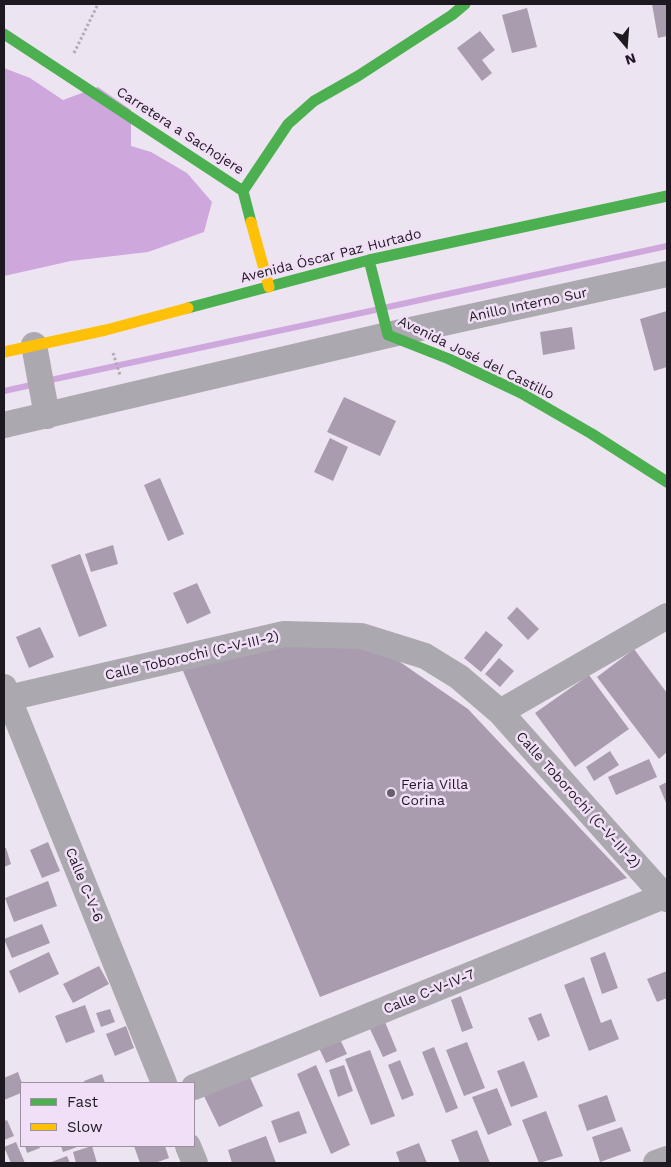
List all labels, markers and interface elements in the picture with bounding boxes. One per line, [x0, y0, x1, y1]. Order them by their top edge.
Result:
north arrow [601, 20, 651, 70]
text: N [623, 50, 638, 68]
street label: Carretera a Sachojere [113, 84, 247, 178]
street label: Avenida Óscar Paz Hurtado [239, 225, 423, 287]
street label: Anillo Interno Sur [467, 284, 589, 326]
street label: Avenida José del Castillo [395, 313, 557, 403]
street label: Calle Toborochi (C-V-III-2) [104, 628, 280, 684]
street label: Calle Toborochi (C-V-III-2) [512, 728, 644, 872]
place label: Feria Villa Corina [401, 777, 468, 810]
marker: Feria Villa Corina [385, 787, 397, 799]
street label: Calle C-V-6 [61, 845, 107, 925]
street label: Calle C-V-IV-7 [381, 966, 477, 1018]
legend [20, 1082, 195, 1147]
text: Fast [67, 1093, 98, 1111]
text: Slow [67, 1118, 103, 1136]

